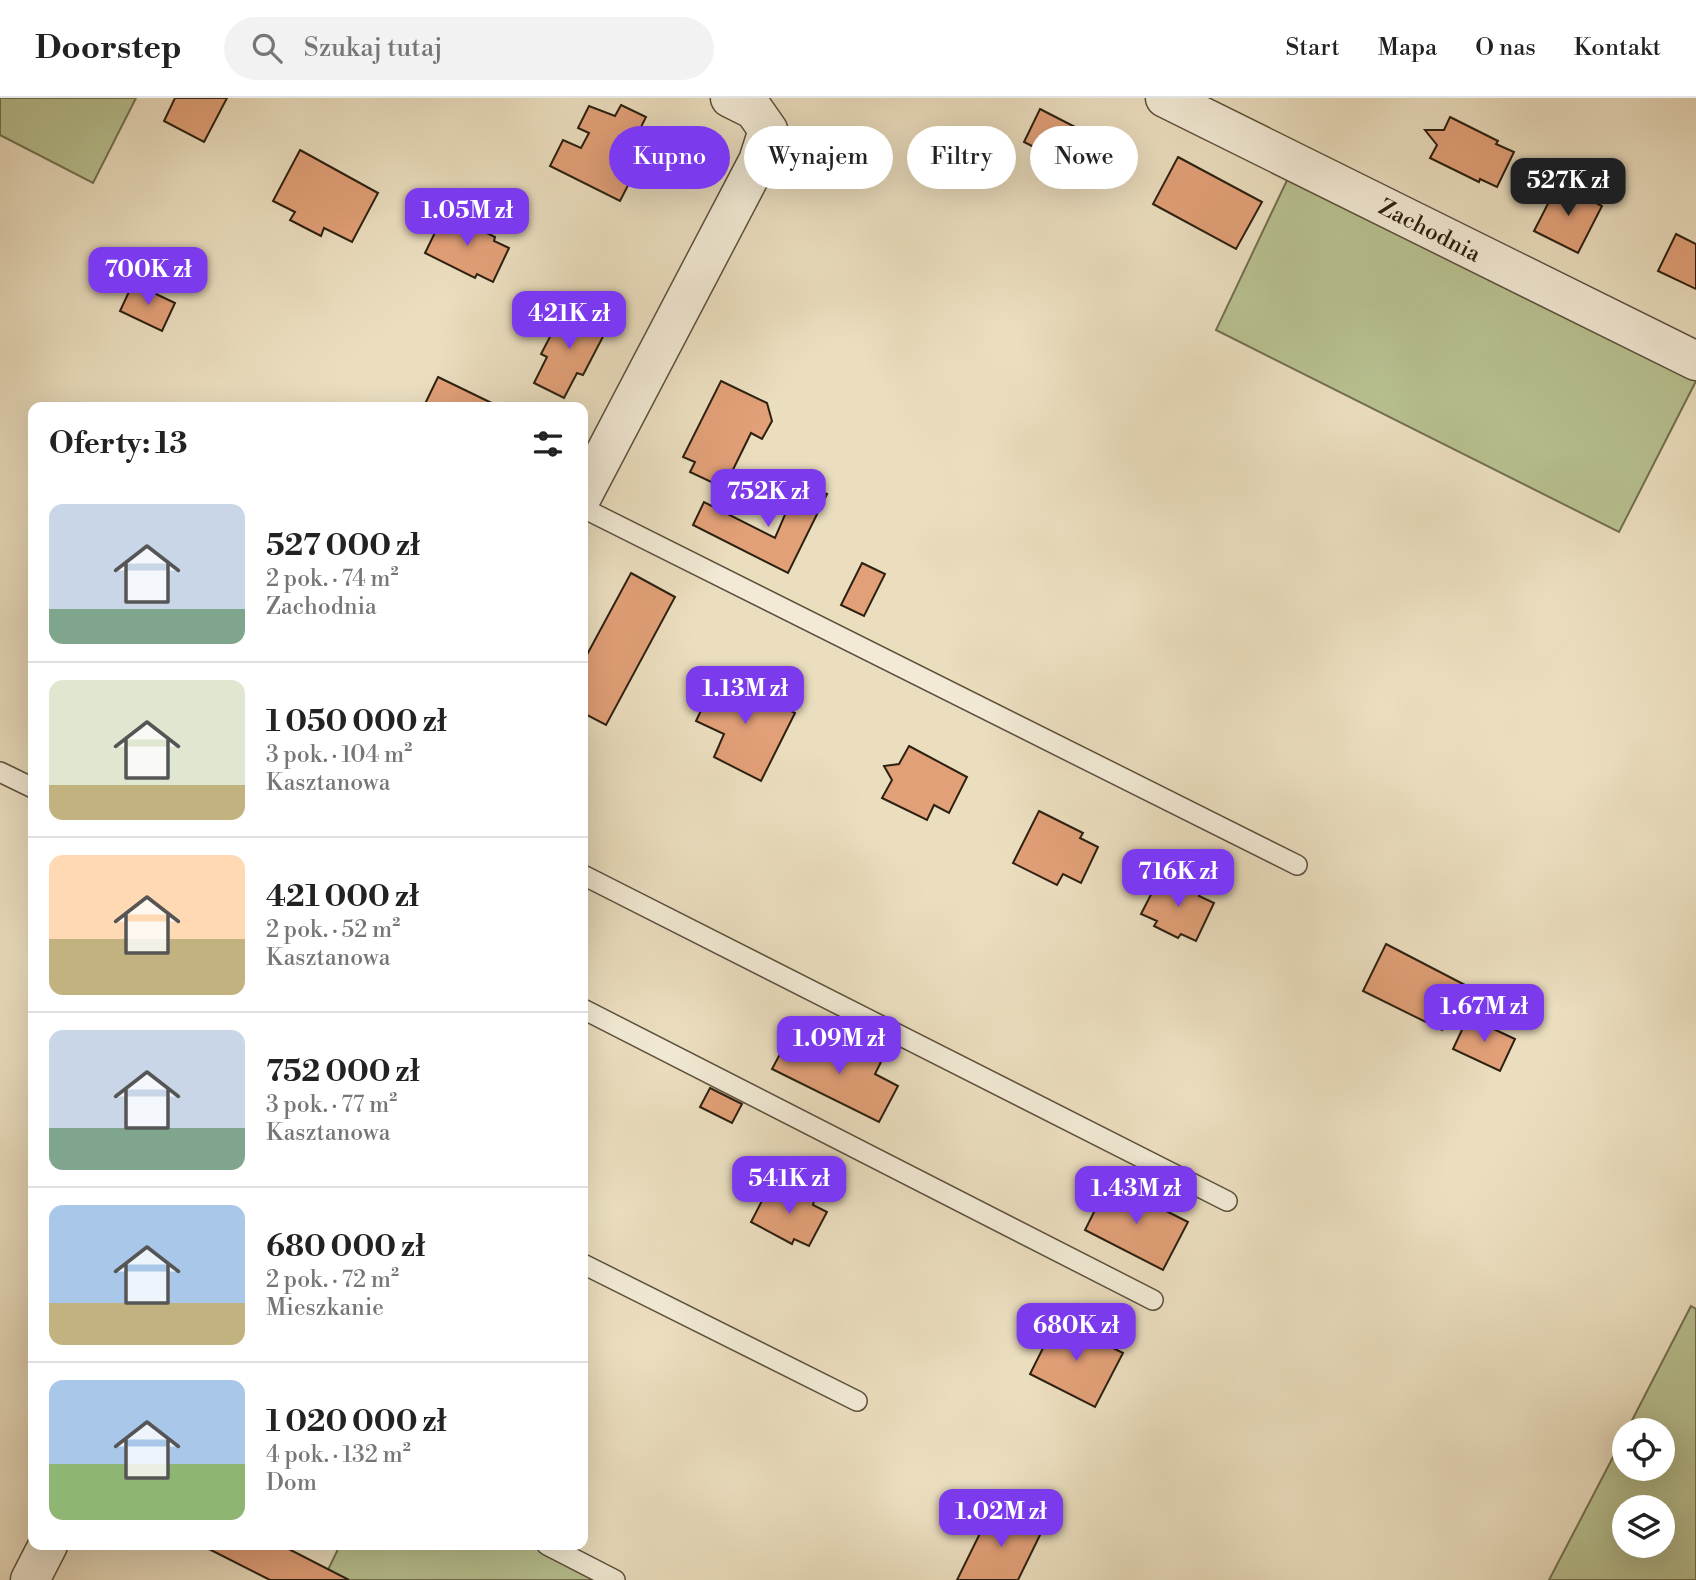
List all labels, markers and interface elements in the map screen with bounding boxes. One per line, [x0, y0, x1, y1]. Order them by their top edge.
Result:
search box [224, 17, 714, 80]
text: Doorstep [35, 28, 182, 69]
icon: search [248, 29, 286, 67]
text: Szukaj tutaj [304, 32, 443, 64]
text: Start [1285, 33, 1340, 63]
text: Mapa [1378, 33, 1437, 63]
text: O nas [1475, 33, 1536, 63]
text: Kontakt [1574, 33, 1661, 63]
chip: Kupno [609, 126, 730, 189]
chip: Wynajem [744, 126, 893, 189]
chip: Filtry [907, 126, 1016, 189]
chip: Nowe [1030, 126, 1138, 189]
pin: 527K zł [1503, 158, 1633, 218]
text: 527K zł [1527, 167, 1609, 195]
pin: 1.05M zł [395, 188, 539, 248]
street label: Zachodnia [1374, 193, 1486, 269]
text: 1.05M zł [421, 197, 513, 225]
pin: 700K zł [83, 248, 213, 307]
text: 700K zł [104, 256, 192, 284]
pin: 421K zł [504, 292, 634, 351]
text: 421K zł [528, 300, 610, 328]
text: Oferty: 13 [49, 425, 188, 463]
icon: filters [529, 425, 567, 463]
pin: 752K zł [703, 470, 833, 529]
text: 752K zł [727, 478, 809, 506]
text: 527 000 zł [266, 527, 420, 565]
icon: home [105, 532, 189, 616]
text: 2 pok. · 74 m² [266, 565, 399, 593]
text: Zachodnia [266, 593, 377, 621]
pin: 1.13M zł [673, 666, 817, 726]
text: 1.13M zł [702, 675, 788, 703]
text: 1 050 000 zł [266, 703, 447, 741]
icon: home [105, 708, 189, 792]
text: 3 pok. · 104 m² [266, 741, 412, 769]
text: Kasztanowa [266, 769, 390, 797]
pin: 716K zł [1113, 850, 1243, 909]
text: 716K zł [1138, 858, 1218, 886]
text: 421 000 zł [266, 878, 419, 916]
icon: home [105, 883, 189, 967]
text: 2 pok. · 52 m² [266, 916, 400, 944]
text: Kasztanowa [266, 944, 390, 972]
pin: 1.67M zł [1412, 984, 1556, 1044]
text: 1.67M zł [1440, 993, 1528, 1021]
pin: 1.09M zł [767, 1016, 911, 1076]
text: 1.09M zł [793, 1025, 885, 1053]
text: 752 000 zł [266, 1053, 420, 1091]
icon: home [105, 1058, 189, 1142]
text: 3 pok. · 77 m² [266, 1091, 397, 1119]
text: Kasztanowa [266, 1119, 390, 1147]
pin: 541K zł [724, 1156, 854, 1216]
text: 541K zł [748, 1165, 830, 1193]
pin: 1.43M zł [1064, 1166, 1208, 1226]
text: 1.43M zł [1091, 1175, 1181, 1203]
text: 680 000 zł [266, 1228, 425, 1266]
icon: home [105, 1233, 189, 1317]
text: 2 pok. · 72 m² [266, 1266, 399, 1294]
text: Mieszkanie [266, 1294, 384, 1322]
pin: 680K zł [1011, 1304, 1141, 1363]
text: 680K zł [1033, 1312, 1119, 1340]
text: 1 020 000 zł [266, 1403, 446, 1441]
icon: home [105, 1408, 189, 1492]
map controls [1612, 1418, 1675, 1558]
button: locate [1612, 1418, 1675, 1481]
text: 4 pok. · 132 m² [266, 1441, 411, 1469]
text: Dom [266, 1469, 317, 1497]
pin: 1.02M zł [929, 1490, 1073, 1549]
button: layers [1612, 1495, 1675, 1558]
text: 1.02M zł [955, 1498, 1047, 1526]

